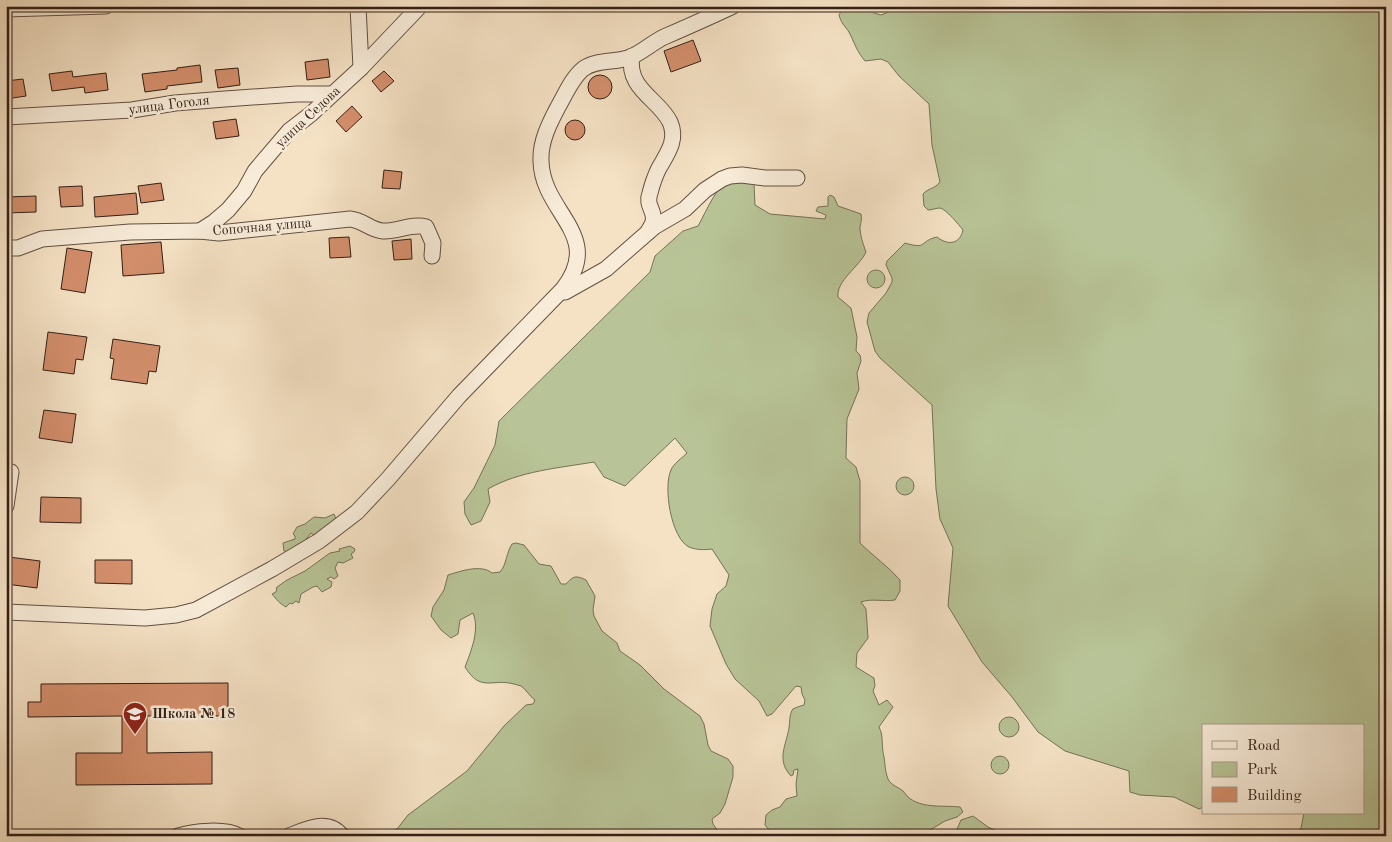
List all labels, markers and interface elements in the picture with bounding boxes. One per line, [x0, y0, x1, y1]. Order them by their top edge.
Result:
street label: улица Седова [273, 84, 343, 150]
street label: улица Гоголя [128, 93, 210, 117]
street label: Сопочная улица [212, 216, 312, 238]
school or university icon: Школа № 18 [122, 701, 148, 735]
place label: Школа № 18 [152, 707, 235, 721]
legend [1202, 724, 1364, 814]
text: Road [1247, 739, 1281, 754]
text: Park [1247, 763, 1278, 778]
text: Building [1247, 789, 1302, 804]

